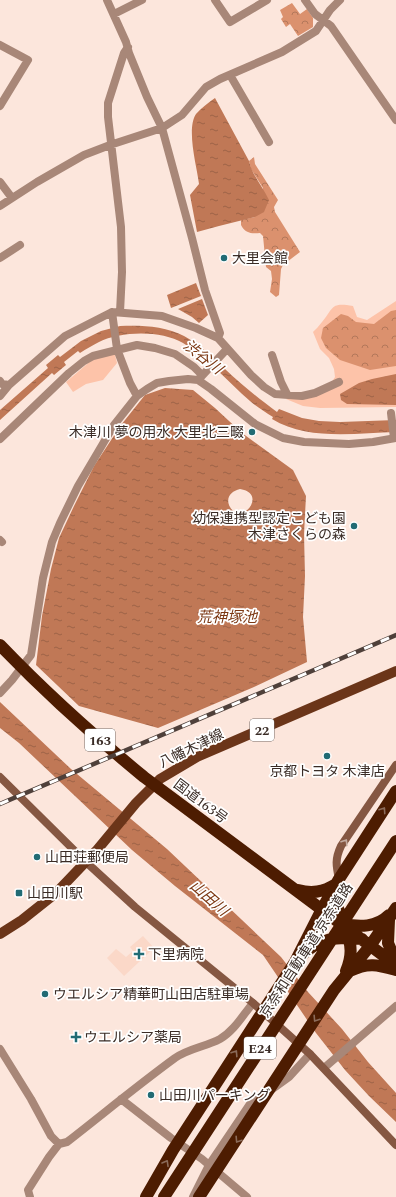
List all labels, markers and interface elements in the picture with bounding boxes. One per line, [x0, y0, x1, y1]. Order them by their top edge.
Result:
place label: 大里会館 [232, 248, 288, 269]
marker: 大里会館 [219, 253, 229, 263]
water label: 渋谷川 [178, 334, 229, 382]
place label: 木津川 夢の用水 大里北三畷 [69, 422, 244, 443]
marker: 木津川 夢の用水 大里北三畷 [247, 427, 257, 437]
place label: 幼保連携型認定こども園 木津さくらの森 [192, 508, 346, 545]
marker: 幼保連携型認定こども園 木津さくらの森 [349, 521, 359, 531]
water label: 荒神塚池 [197, 606, 259, 629]
road number: 22 [250, 719, 274, 741]
street label: 八幡木津線 [155, 724, 227, 773]
road number: 163 [85, 729, 115, 751]
marker: 京都トヨタ 木津店 [322, 751, 332, 761]
place label: 京都トヨタ 木津店 [269, 761, 385, 782]
street label: 国道163号 [169, 774, 232, 829]
one-way arrow [378, 807, 386, 814]
one-way arrow [340, 839, 347, 846]
place label: 山田荘郵便局 [45, 847, 129, 868]
marker: 山田荘郵便局 [32, 852, 42, 862]
water label: 山田川 [184, 875, 235, 923]
street label: 京奈和自動車道;京奈道路 [255, 879, 358, 1022]
place label: 山田川駅 [27, 883, 83, 904]
marker: 山田川駅 [14, 888, 24, 898]
place label: 下里病院 [148, 944, 204, 965]
marker: 下里病院 [133, 948, 145, 960]
place label: ウエルシア精華町山田店駐車場 [53, 984, 249, 1005]
marker: ウエルシア精華町山田店駐車場 [40, 989, 50, 999]
one-way arrow [313, 1015, 320, 1022]
place label: ウエルシア薬局 [84, 1027, 182, 1048]
marker: ウエルシア薬局 [71, 1032, 81, 1042]
road number: E24 [244, 1037, 276, 1059]
one-way arrow [230, 1050, 238, 1057]
place label: 山田川パーキング [159, 1085, 271, 1106]
marker: 山田川パーキング [146, 1090, 156, 1100]
one-way arrow [235, 1136, 242, 1143]
one-way arrow [161, 1160, 168, 1167]

